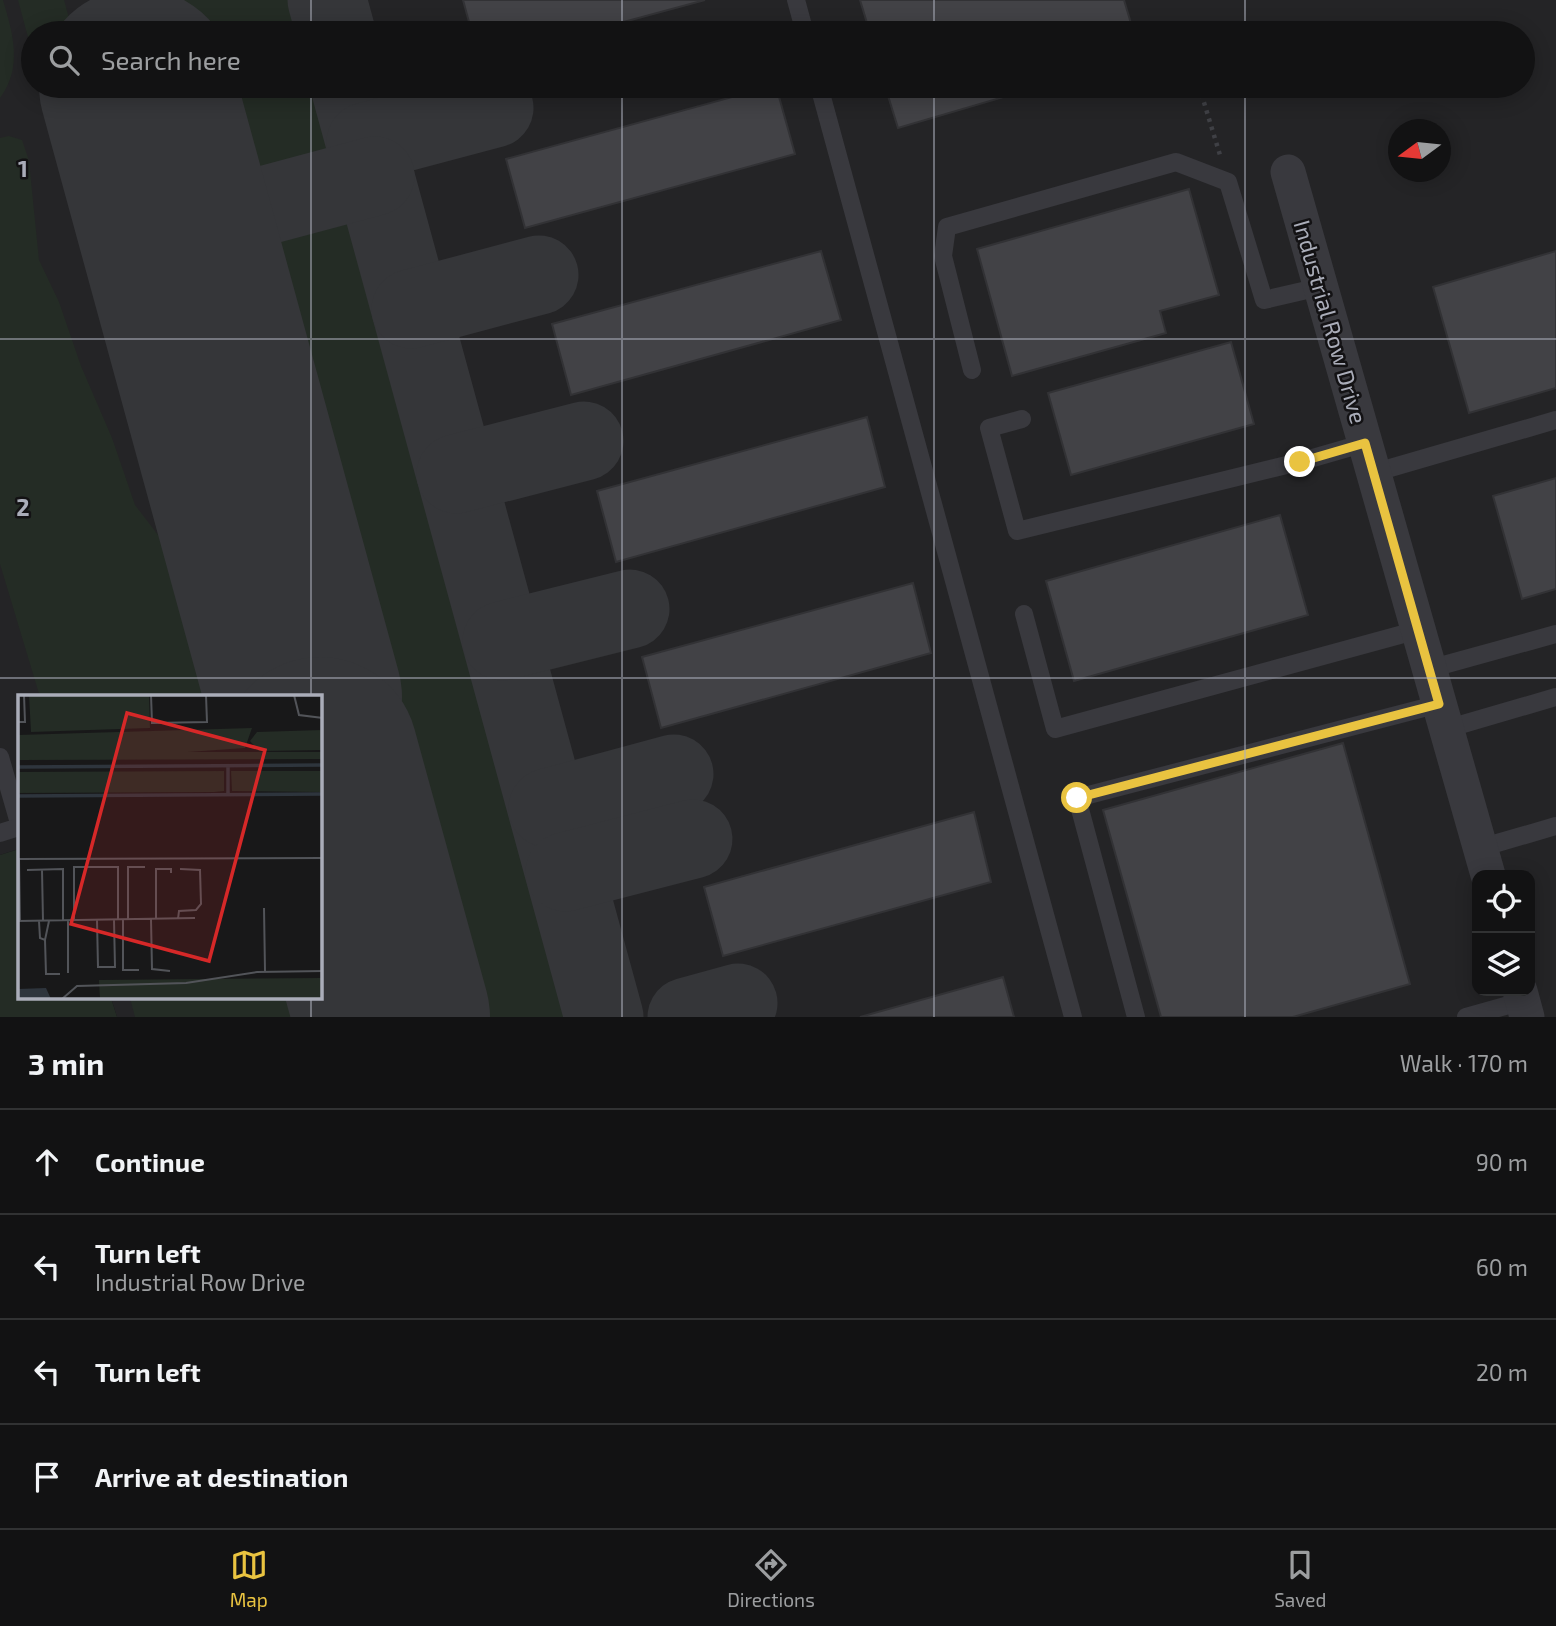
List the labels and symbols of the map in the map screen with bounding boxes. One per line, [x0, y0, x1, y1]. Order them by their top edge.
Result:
north arrow [1388, 119, 1451, 182]
text: 1 [18, 154, 28, 182]
street label: Industrial Row Drive [1289, 217, 1373, 427]
route end [1284, 446, 1315, 477]
text: 2 [16, 493, 30, 521]
inset map [18, 695, 322, 1000]
route start [1061, 782, 1092, 813]

